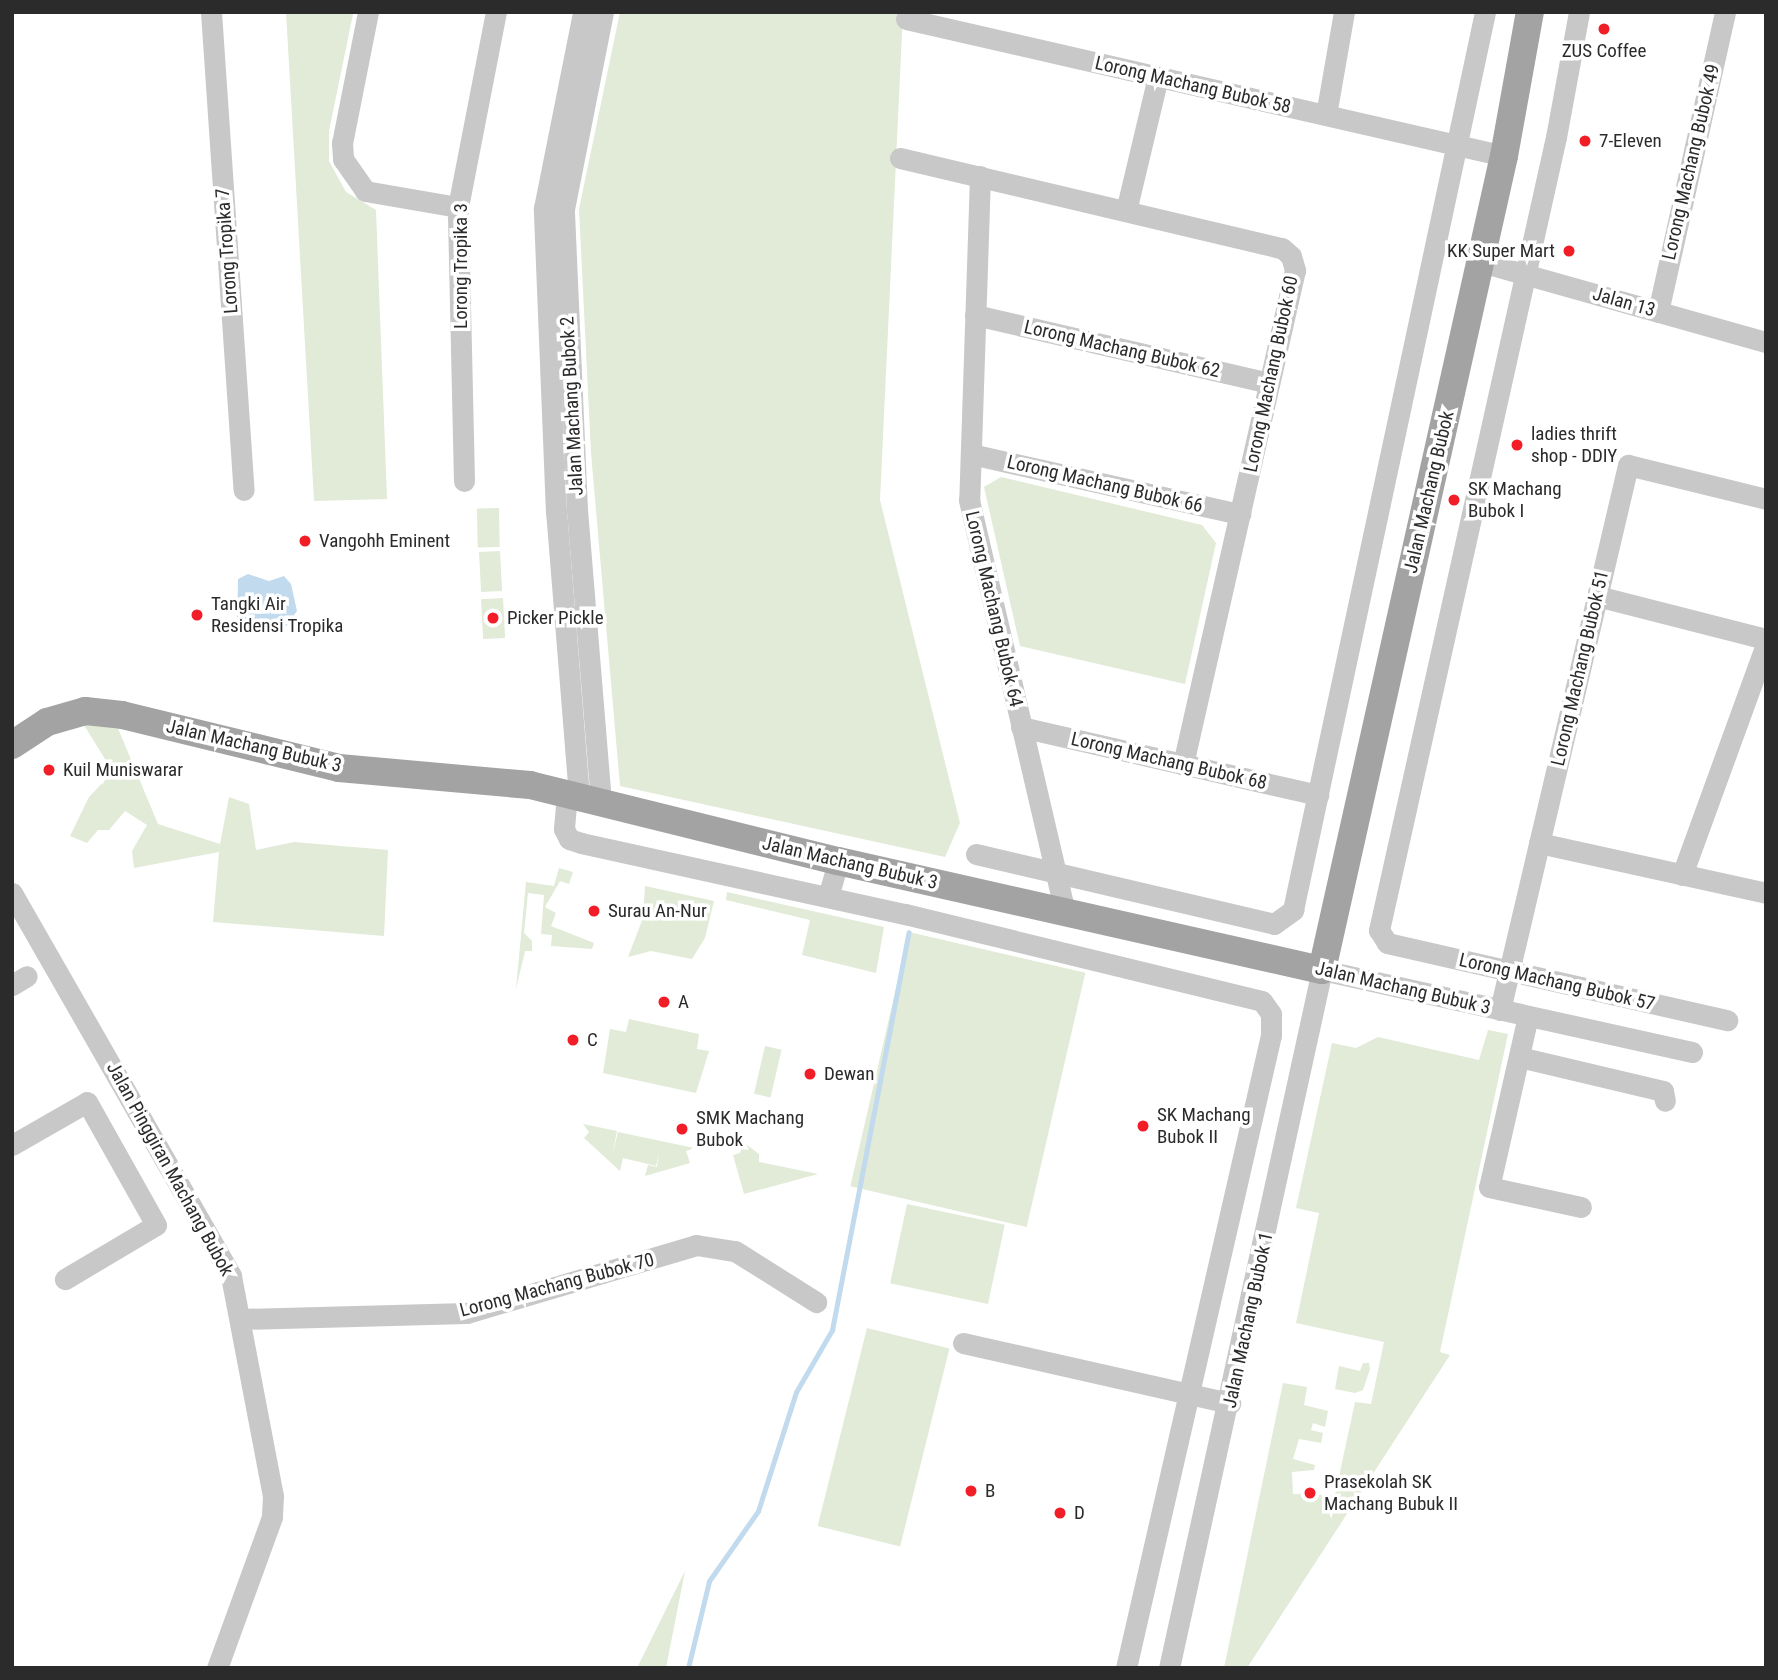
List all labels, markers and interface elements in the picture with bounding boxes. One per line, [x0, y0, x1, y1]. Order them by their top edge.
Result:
marker: ZUS Coffee [1596, 21, 1612, 37]
place label: ZUS Coffee [1562, 40, 1646, 62]
street label: Lorong Machang Bubok 58 [1093, 51, 1293, 119]
street label: Lorong Machang Bubok 49 [1657, 62, 1725, 262]
place label: 7-Eleven [1599, 130, 1662, 152]
marker: 7-Eleven [1577, 133, 1593, 149]
street label: Lorong Tropika 7 [211, 187, 243, 315]
street label: Lorong Tropika 3 [450, 203, 472, 329]
place label: KK Super Mart [1447, 240, 1555, 262]
marker: KK Super Mart [1561, 243, 1577, 259]
street label: Lorong Machang Bubok 60 [1239, 274, 1303, 474]
street label: Jalan 13 [1590, 282, 1658, 322]
street label: Lorong Machang Bubok 62 [1022, 315, 1222, 383]
street label: Jalan Machang Bubok 2 [556, 316, 588, 496]
street label: Jalan Machang Bubok [1399, 409, 1459, 575]
place label: ladies thrift shop - DDIY [1531, 423, 1617, 467]
marker: ladies thrift shop - DDIY [1509, 437, 1525, 453]
street label: Lorong Machang Bubok 66 [1005, 450, 1205, 518]
place label: SK Machang Bubok I [1468, 478, 1562, 522]
marker: SK Machang Bubok I [1446, 492, 1462, 508]
street label: Lorong Machang Bubok 64 [960, 509, 1028, 709]
place label: Vangohh Eminent [319, 530, 450, 552]
marker: Vangohh Eminent [297, 533, 313, 549]
street label: Lorong Machang Bubok 51 [1546, 568, 1614, 768]
place label: Tangki Air Residensi Tropika [211, 593, 344, 637]
marker: Tangki Air Residensi Tropika [189, 607, 205, 623]
place label: Picker Pickle [507, 607, 604, 629]
marker: Picker Pickle [485, 610, 501, 626]
street label: Jalan Machang Bubuk 3 [164, 715, 344, 777]
street label: Lorong Machang Bubok 68 [1069, 727, 1269, 795]
place label: Kuil Muniswarar [63, 759, 183, 781]
marker: Kuil Muniswarar [41, 762, 57, 778]
street label: Jalan Machang Bubuk 3 [760, 832, 940, 894]
place label: Surau An-Nur [608, 900, 707, 922]
marker: Surau An-Nur [586, 903, 602, 919]
street label: Lorong Machang Bubok 57 [1457, 948, 1657, 1016]
street label: Jalan Machang Bubuk 3 [1313, 957, 1493, 1019]
place label: A [678, 991, 689, 1013]
marker: A [656, 994, 672, 1010]
place label: C [587, 1029, 598, 1051]
marker: C [565, 1032, 581, 1048]
street label: Jalan Pinggiran Machang Bubok [102, 1058, 238, 1280]
place label: Dewan [824, 1063, 874, 1085]
marker: Dewan [802, 1066, 818, 1082]
place label: SK Machang Bubok II [1157, 1104, 1251, 1148]
place label: SMK Machang Bubok [696, 1107, 804, 1151]
marker: SK Machang Bubok II [1135, 1118, 1151, 1134]
marker: SMK Machang Bubok [674, 1121, 690, 1137]
street label: Jalan Machang Bubok 1 [1218, 1230, 1278, 1410]
street label: Lorong Machang Bubok 70 [457, 1248, 657, 1322]
place label: Prasekolah SK Machang Bubuk II [1324, 1471, 1458, 1515]
place label: B [985, 1480, 995, 1502]
marker: B [963, 1483, 979, 1499]
marker: Prasekolah SK Machang Bubuk II [1302, 1485, 1318, 1501]
place label: D [1074, 1502, 1085, 1524]
marker: D [1052, 1505, 1068, 1521]

